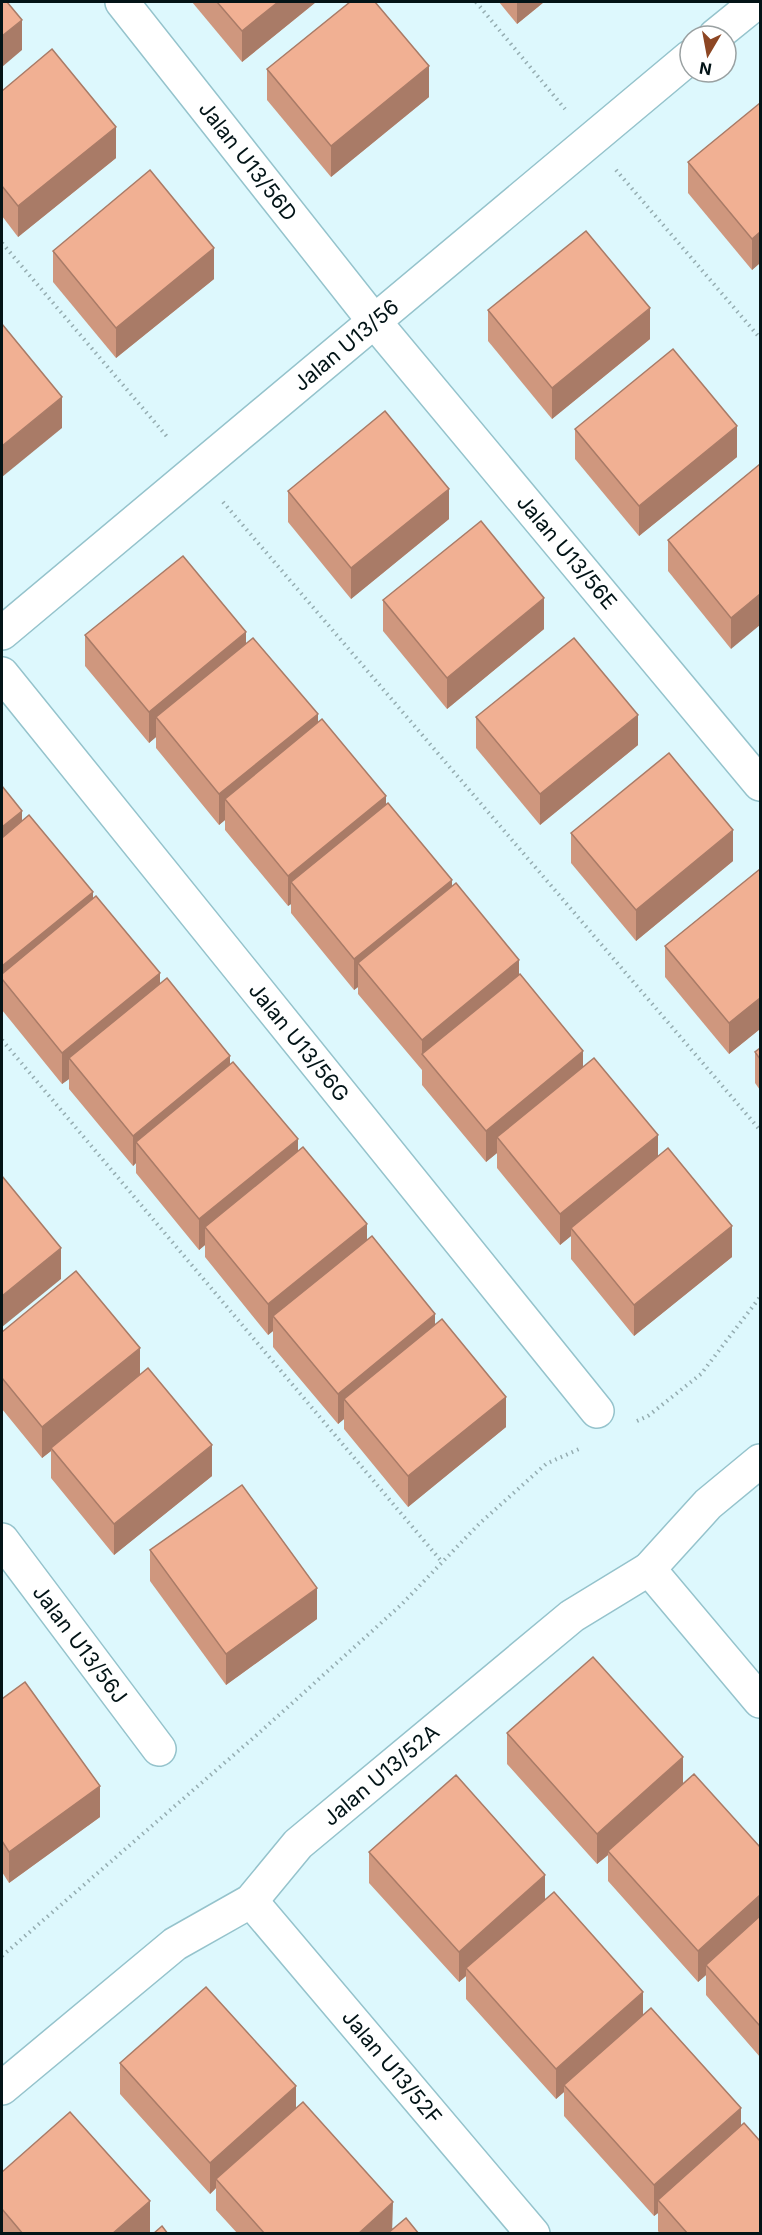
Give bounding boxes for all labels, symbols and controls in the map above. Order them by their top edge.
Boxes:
north arrow [678,24,738,84]
text: N [698,58,713,80]
street label: Jalan U13/56D [194,96,302,226]
street label: Jalan U13/56 [288,294,404,396]
street label: Jalan U13/56E [512,490,622,614]
street label: Jalan U13/56G [244,978,354,1106]
street label: Jalan U13/56J [27,1580,133,1708]
street label: Jalan U13/52A [318,1719,444,1831]
street label: Jalan U13/52F [337,2005,447,2129]

